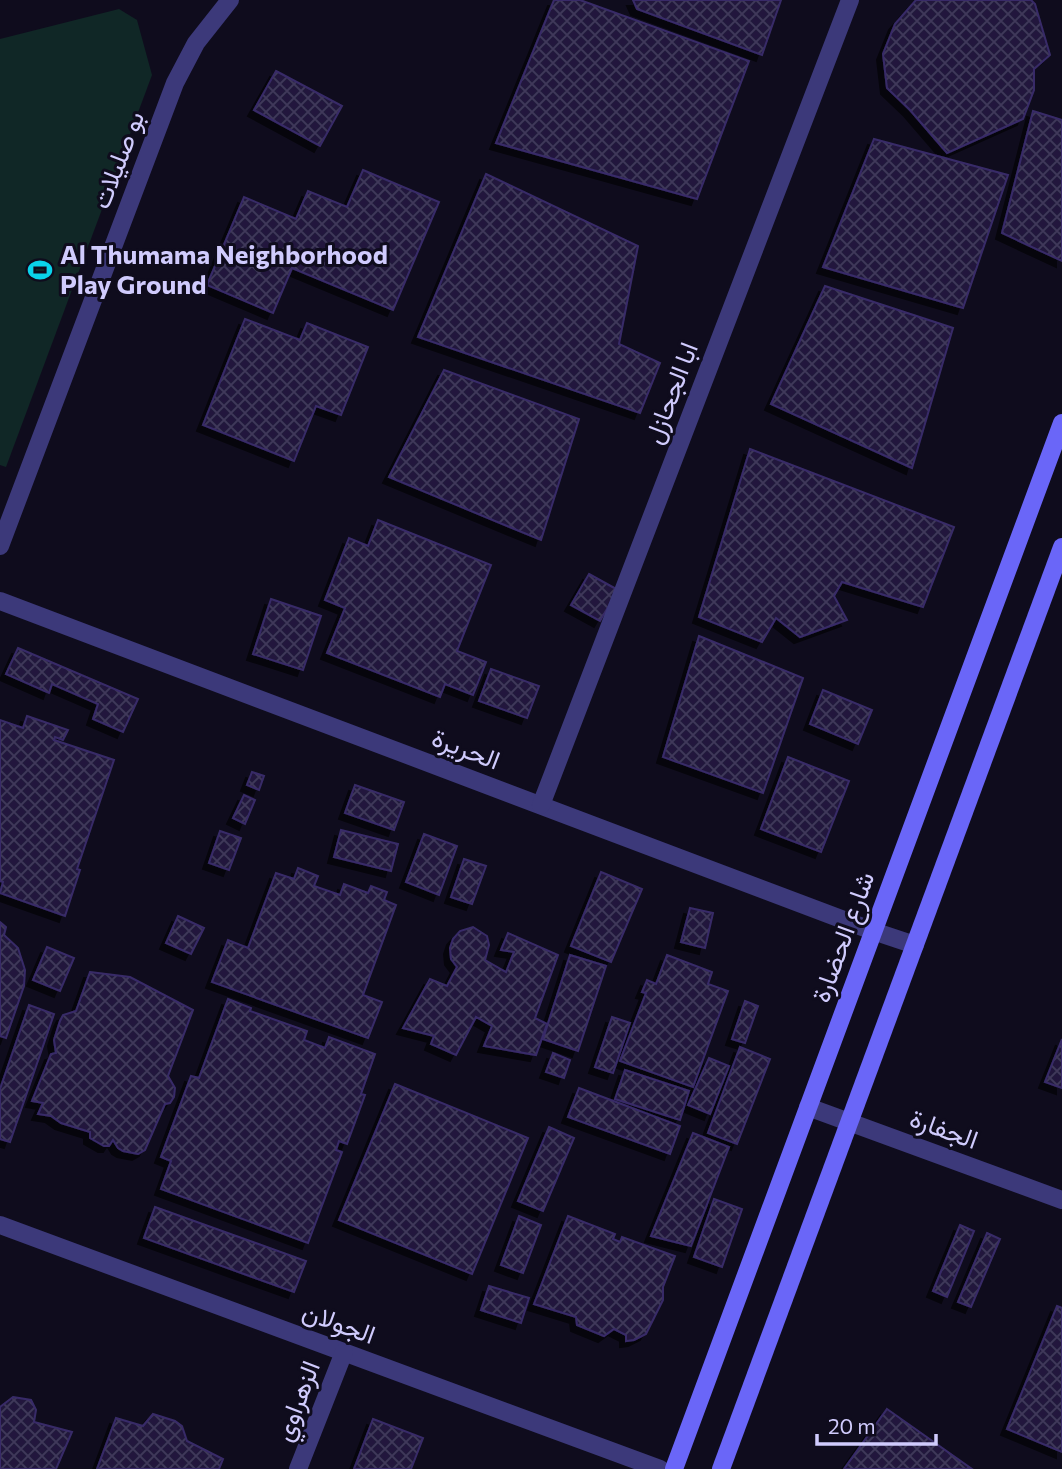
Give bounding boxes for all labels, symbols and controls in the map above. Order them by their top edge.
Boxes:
street label: بو صليلات [84,106,151,213]
place label: Al Thumama Neighborhood Play Ground [60,238,388,299]
sports icon: Al Thumama Neighborhood Play Ground [26,256,54,284]
street label: ابا الجحازل [636,337,705,448]
street label: الحريرة [427,721,505,777]
street label: شارع الحضارة [804,867,883,1007]
street label: الجفارة [906,1101,983,1156]
street label: الجولان [298,1294,380,1351]
street label: الزهراوي [266,1356,332,1448]
scale bar [817,1402,936,1446]
text: 20 m [828,1413,876,1438]

